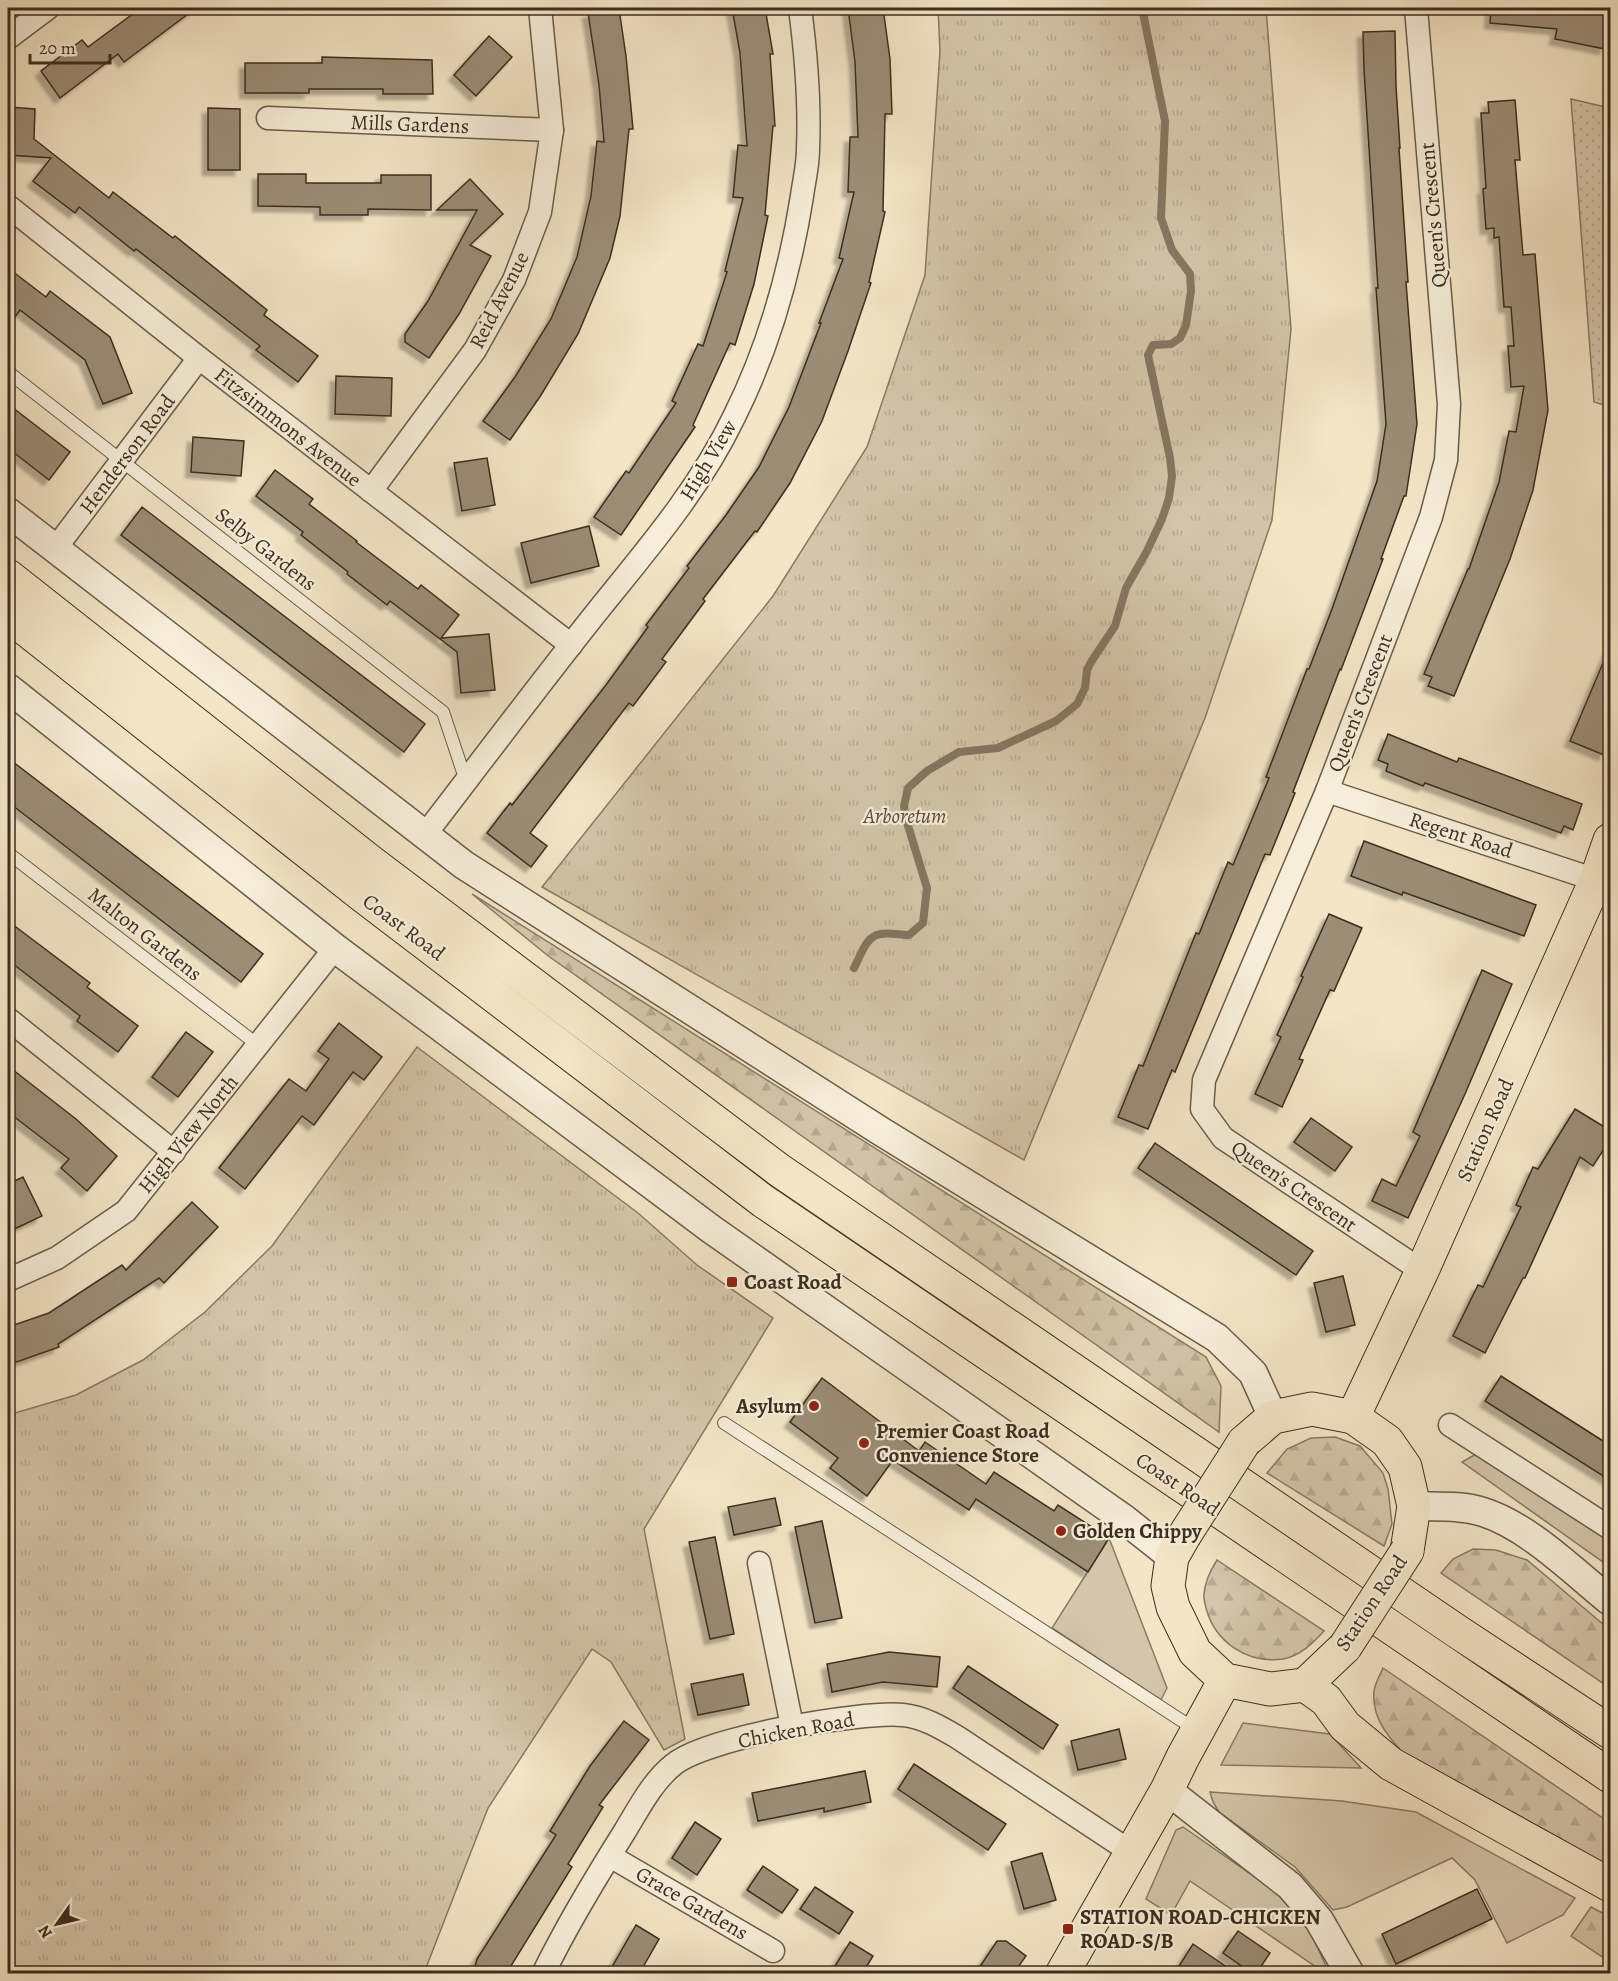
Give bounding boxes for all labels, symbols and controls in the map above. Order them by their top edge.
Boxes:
scale bar [30,27,110,65]
text: 20 m [39,36,76,60]
street label: Mills Gardens [350,108,470,140]
street label: Queen's Crescent [1413,141,1453,289]
street label: Reid Avenue [463,247,535,353]
street label: Fitzsimmons Avenue [209,361,367,493]
street label: Henderson Road [73,388,182,520]
street label: High View [673,414,743,506]
street label: Selby Gardens [210,501,322,597]
street label: Queen's Crescent [1321,630,1399,776]
park label: Arboretum [863,802,946,830]
street label: Regent Road [1405,805,1517,865]
street label: Malton Gardens [82,881,208,987]
street label: Coast Road [357,887,451,968]
street label: High View North [131,1069,245,1199]
street label: Station Road [1450,1073,1521,1186]
street label: Queen's Crescent [1226,1134,1362,1238]
place label: Coast Road [744,1268,843,1296]
marker: Coast Road [725,1275,739,1289]
place label: Asylum [735,1392,802,1420]
marker: Asylum [807,1399,821,1413]
place label: Premier Coast Road Convenience Store [876,1417,1051,1469]
marker: Premier Coast Road Convenience Store [857,1436,871,1450]
street label: Coast Road [1130,1445,1226,1523]
place label: Golden Chippy [1073,1517,1203,1545]
marker: Golden Chippy [1054,1524,1068,1538]
street label: Station Road [1328,1549,1414,1657]
street label: Chicken Road [735,1705,857,1755]
street label: Grace Gardens [631,1860,753,1946]
north arrow [27,1894,87,1954]
place label: STATION ROAD-CHICKEN ROAD-S/B [1080,1903,1321,1955]
text: N [33,1921,58,1943]
marker: STATION ROAD-CHICKEN ROAD-S/B [1061,1922,1075,1936]

